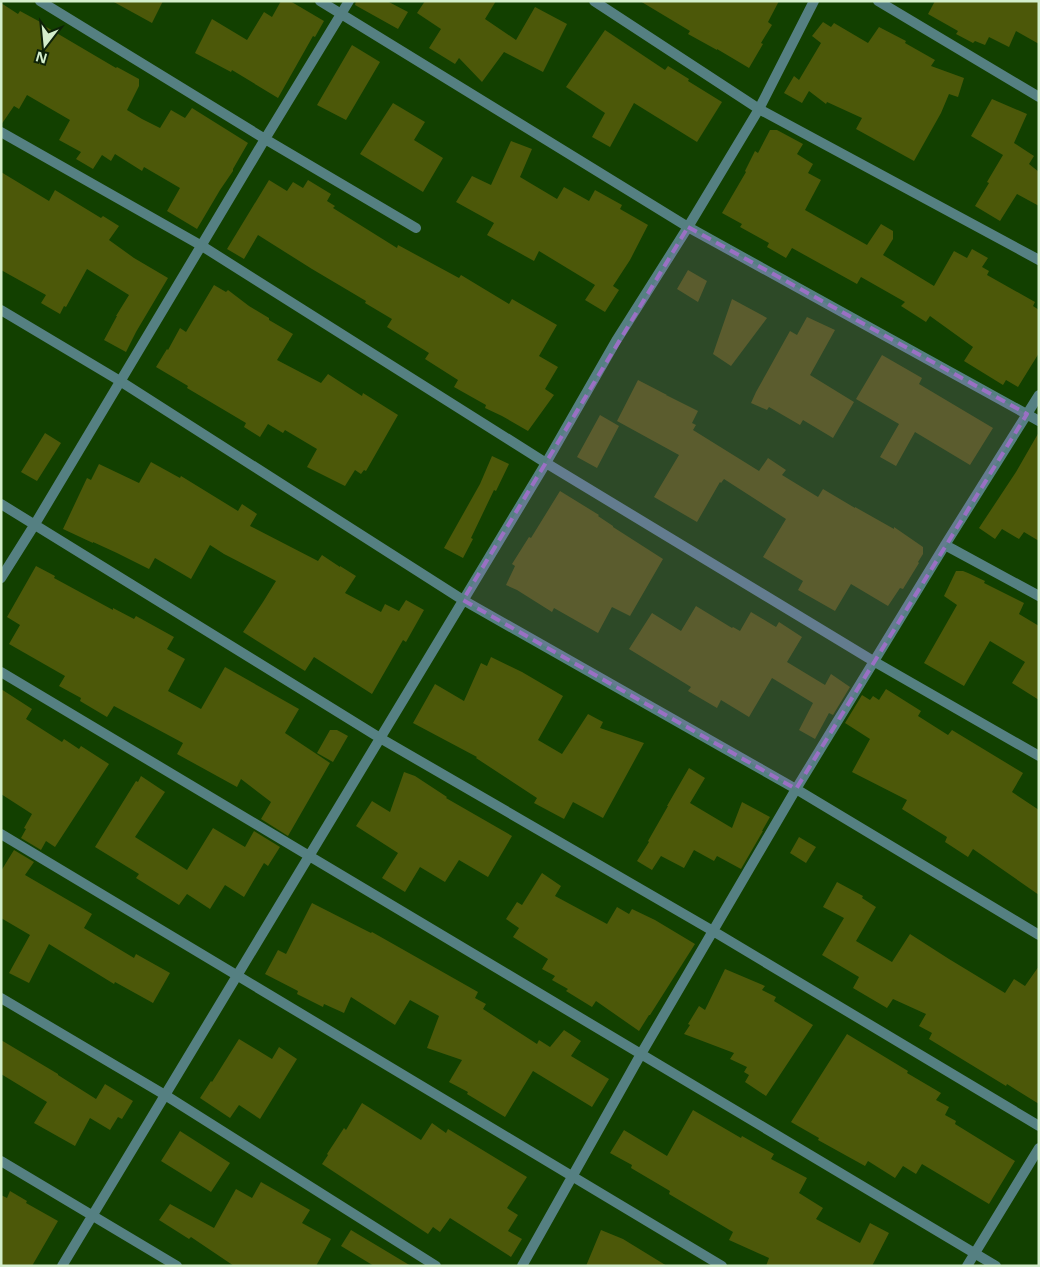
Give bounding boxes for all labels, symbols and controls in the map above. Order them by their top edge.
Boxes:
north arrow [20,20,70,70]
text: N [33,47,49,69]

